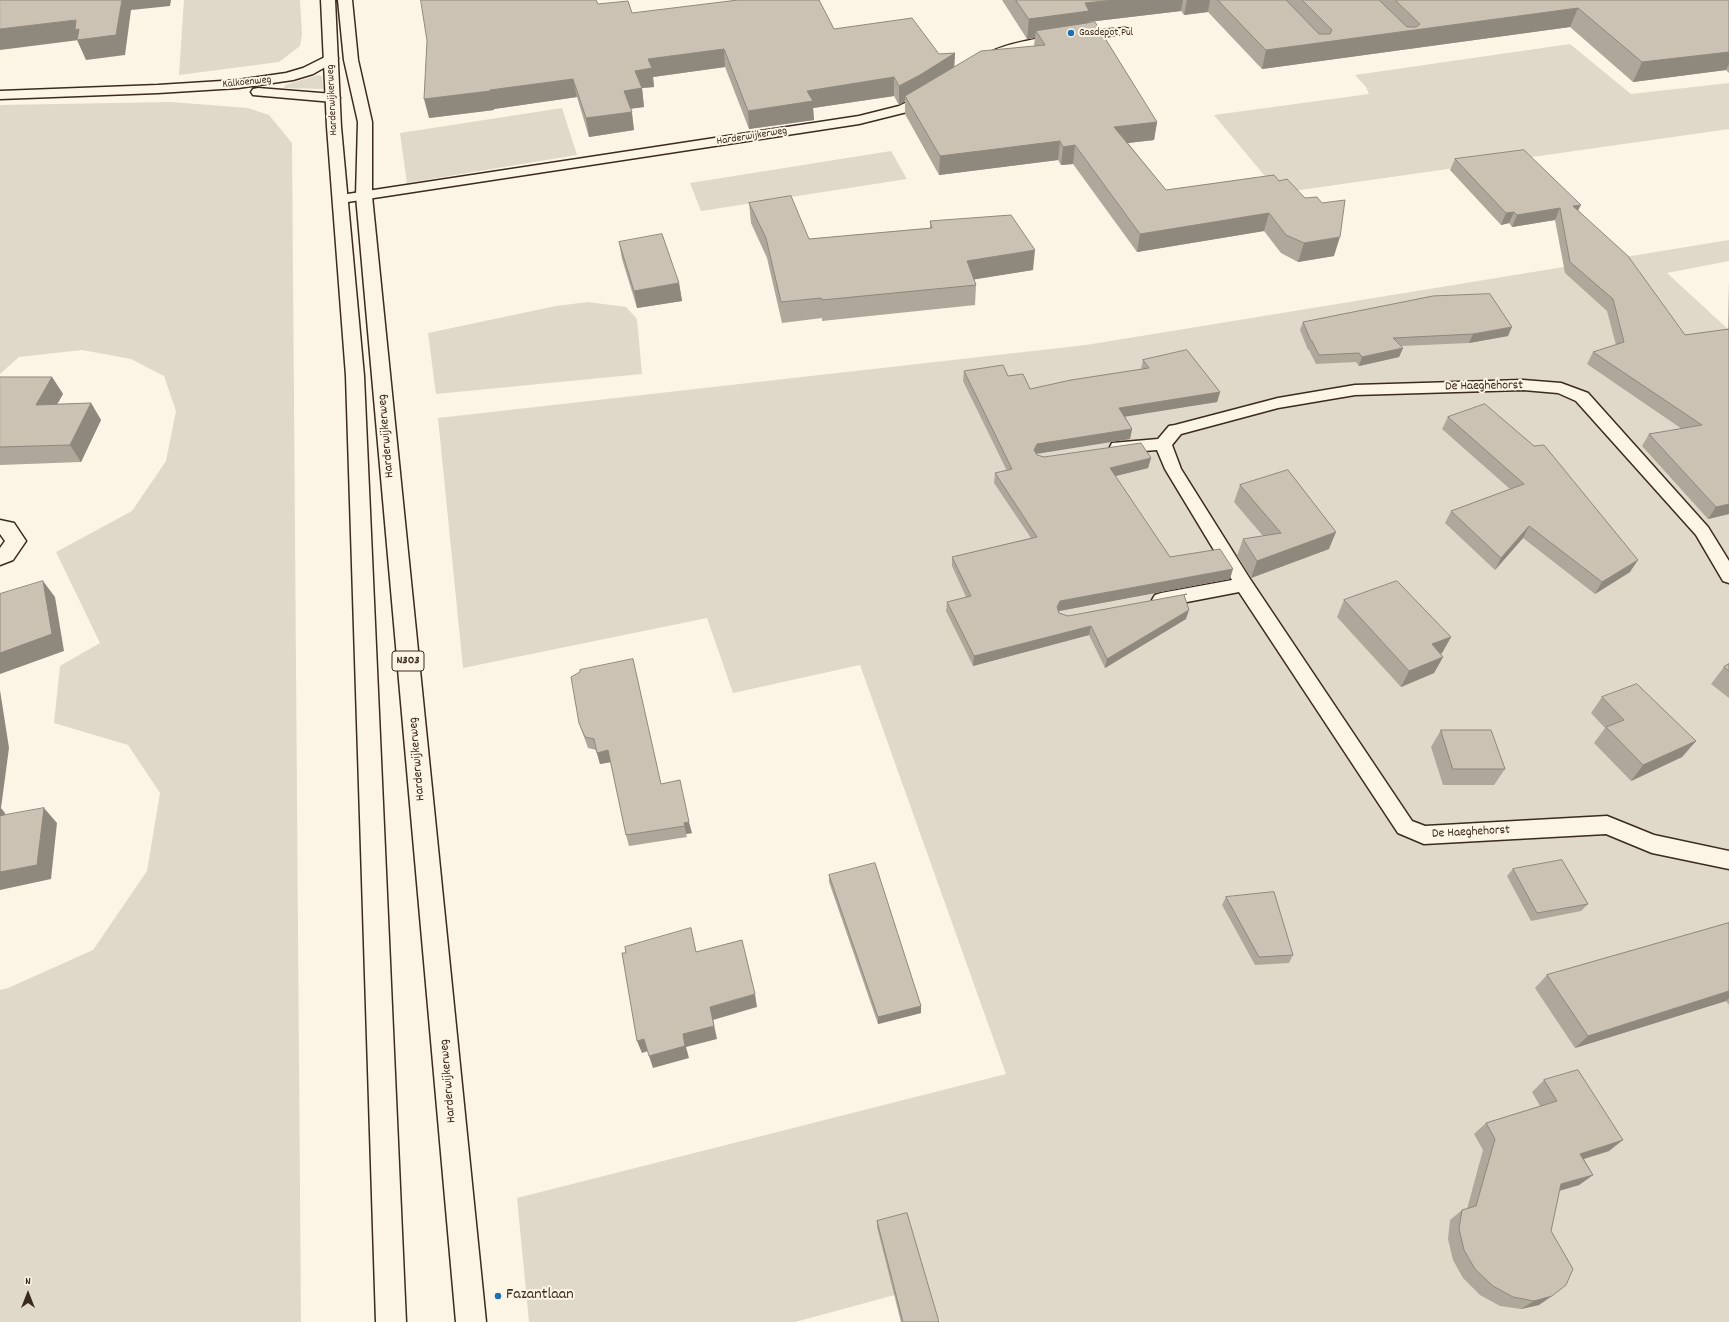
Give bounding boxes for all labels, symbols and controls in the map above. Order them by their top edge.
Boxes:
place label: Gasdepot Pul [1079,26,1133,40]
marker: Gasdepot Pul [1066,28,1076,38]
street label: Harderwijkerweg [325,64,341,136]
street label: Kalkoenweg [222,74,272,92]
street label: Harderwijkerweg [716,125,788,149]
street label: De Haeghehorst [1445,379,1523,395]
street label: Harderwijkerweg [376,393,398,479]
road number: N303 [392,651,424,671]
street label: Harderwijkerweg [407,716,429,802]
street label: De Haeghehorst [1432,823,1510,843]
street label: Harderwijkerweg [438,1038,460,1124]
north arrow [8,1274,48,1314]
text: N [25,1274,31,1290]
place label: Fazantlaan [506,1286,574,1306]
marker: Fazantlaan [493,1291,503,1301]

